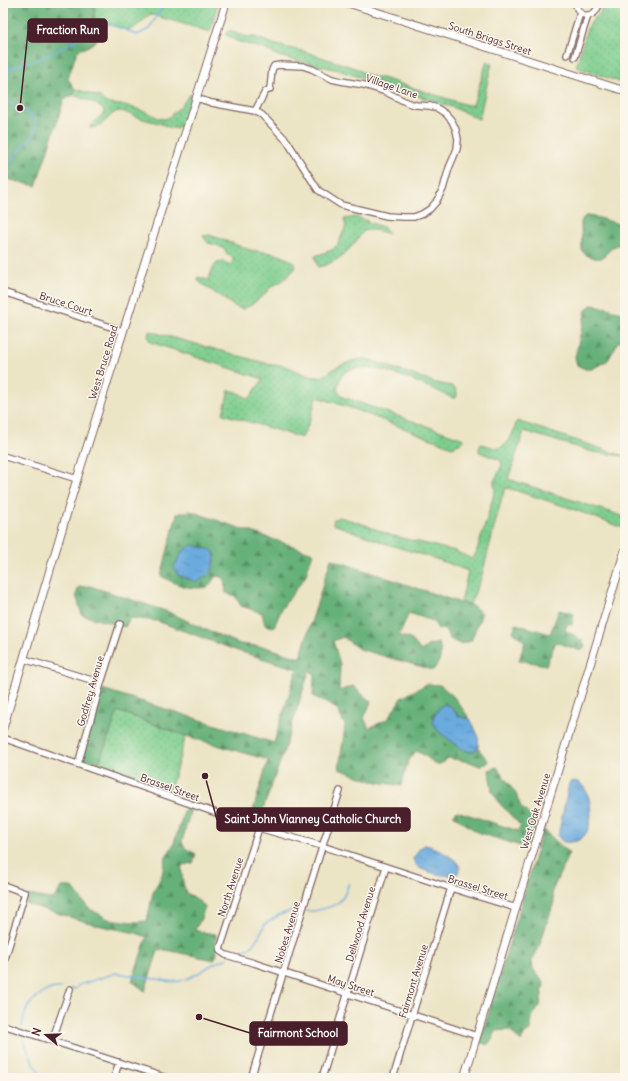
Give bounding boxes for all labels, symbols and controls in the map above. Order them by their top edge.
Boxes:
callout: Fraction Run [28,19,107,42]
street label: South Briggs Street [447,19,533,58]
text: Fraction Run [36,23,100,37]
street label: Village Lane [364,71,420,101]
street label: Bruce Court [38,289,94,318]
street label: West Bruce Road [86,323,121,401]
street label: Godfrey Avenue [74,654,107,728]
street label: Brassel Street [138,771,202,804]
street label: West Oak Avenue [518,772,553,851]
callout: Saint John Vianney Catholic Church [217,808,410,831]
text: Saint John Vianney Catholic Church [225,812,402,827]
street label: North Avenue [215,856,246,918]
street label: Brassel Street [446,872,510,903]
street label: Dellwood Avenue [343,885,378,963]
street label: Nobes Avenue [272,900,303,965]
street label: Fairmont Avenue [396,943,431,1020]
street label: May Street [326,972,376,999]
north arrow [26,1015,66,1055]
callout: Fairmont School [250,1022,347,1045]
text: N [29,1026,44,1038]
text: Fairmont School [258,1026,338,1040]

